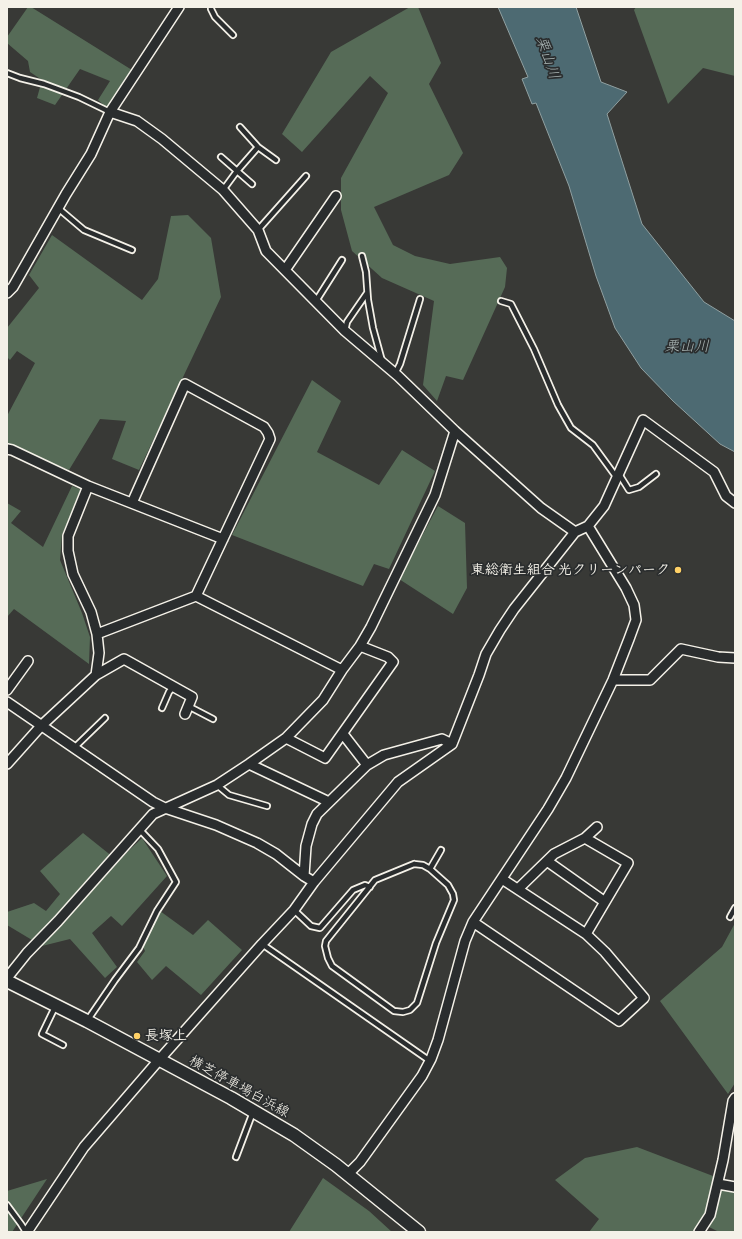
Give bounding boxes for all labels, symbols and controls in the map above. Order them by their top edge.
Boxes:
water label: 栗山川 [531,34,563,82]
water label: 栗山川 [665,338,709,356]
place label: 東総衛生組合 光クリーンパーク [471,562,670,578]
marker: 東総衛生組合 光クリーンパーク [673,565,683,575]
place label: 長塚上 [145,1028,187,1044]
marker: 長塚上 [132,1031,142,1041]
street label: 横芝停車場白浜線 [186,1053,292,1121]

